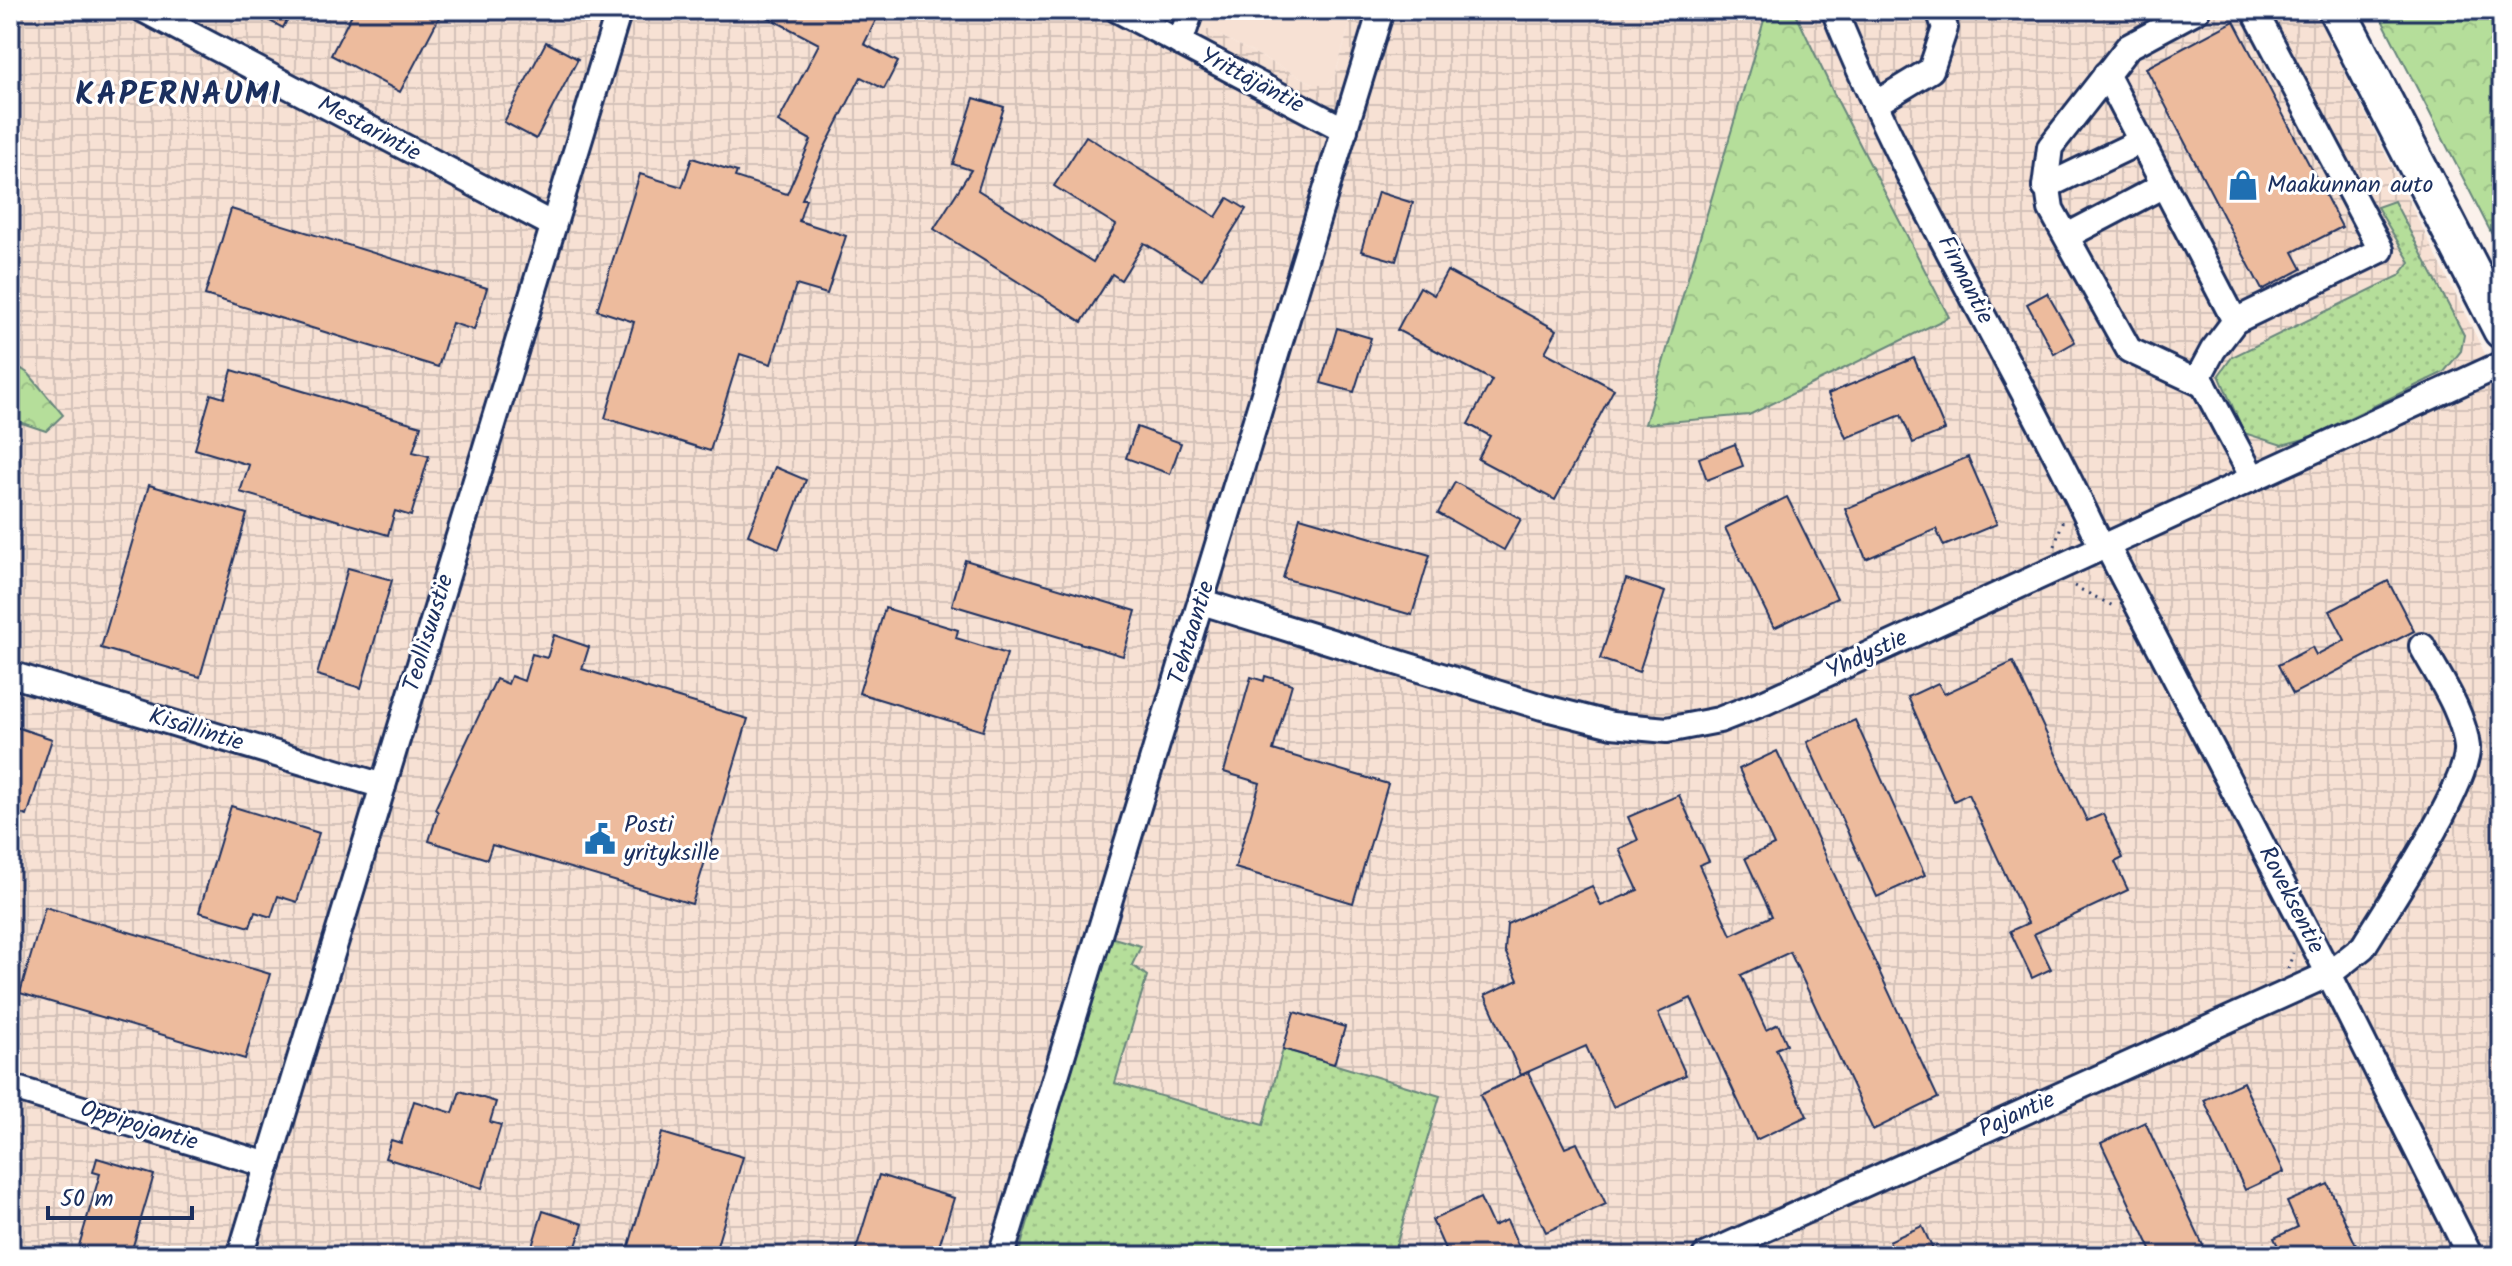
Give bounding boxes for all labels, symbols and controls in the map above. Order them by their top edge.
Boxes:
street label: Yrittäjäntie [1193,37,1311,125]
district label: KAPERNAUMI [75,70,283,121]
street label: Mestarintie [310,85,428,173]
place label: Maakunnan auto [2267,166,2434,205]
shop icon: Maakunnan auto [2226,168,2260,202]
street label: Firmantie [1926,229,2004,331]
street label: Teollisuustie [393,569,465,697]
street label: Tehtaantie [1158,576,1226,690]
street label: Yhdystie [1820,619,1914,691]
street label: Kisällintie [144,697,249,763]
place label: Posti yrityksille [623,806,719,873]
public building icon: Posti yrityksille [583,822,617,856]
street label: Roveksentie [2247,839,2335,961]
street label: Pajantie [1972,1081,2062,1149]
street label: Oppipojantie [75,1090,203,1162]
scale bar [48,1170,192,1220]
text: 50 m [60,1180,114,1219]

